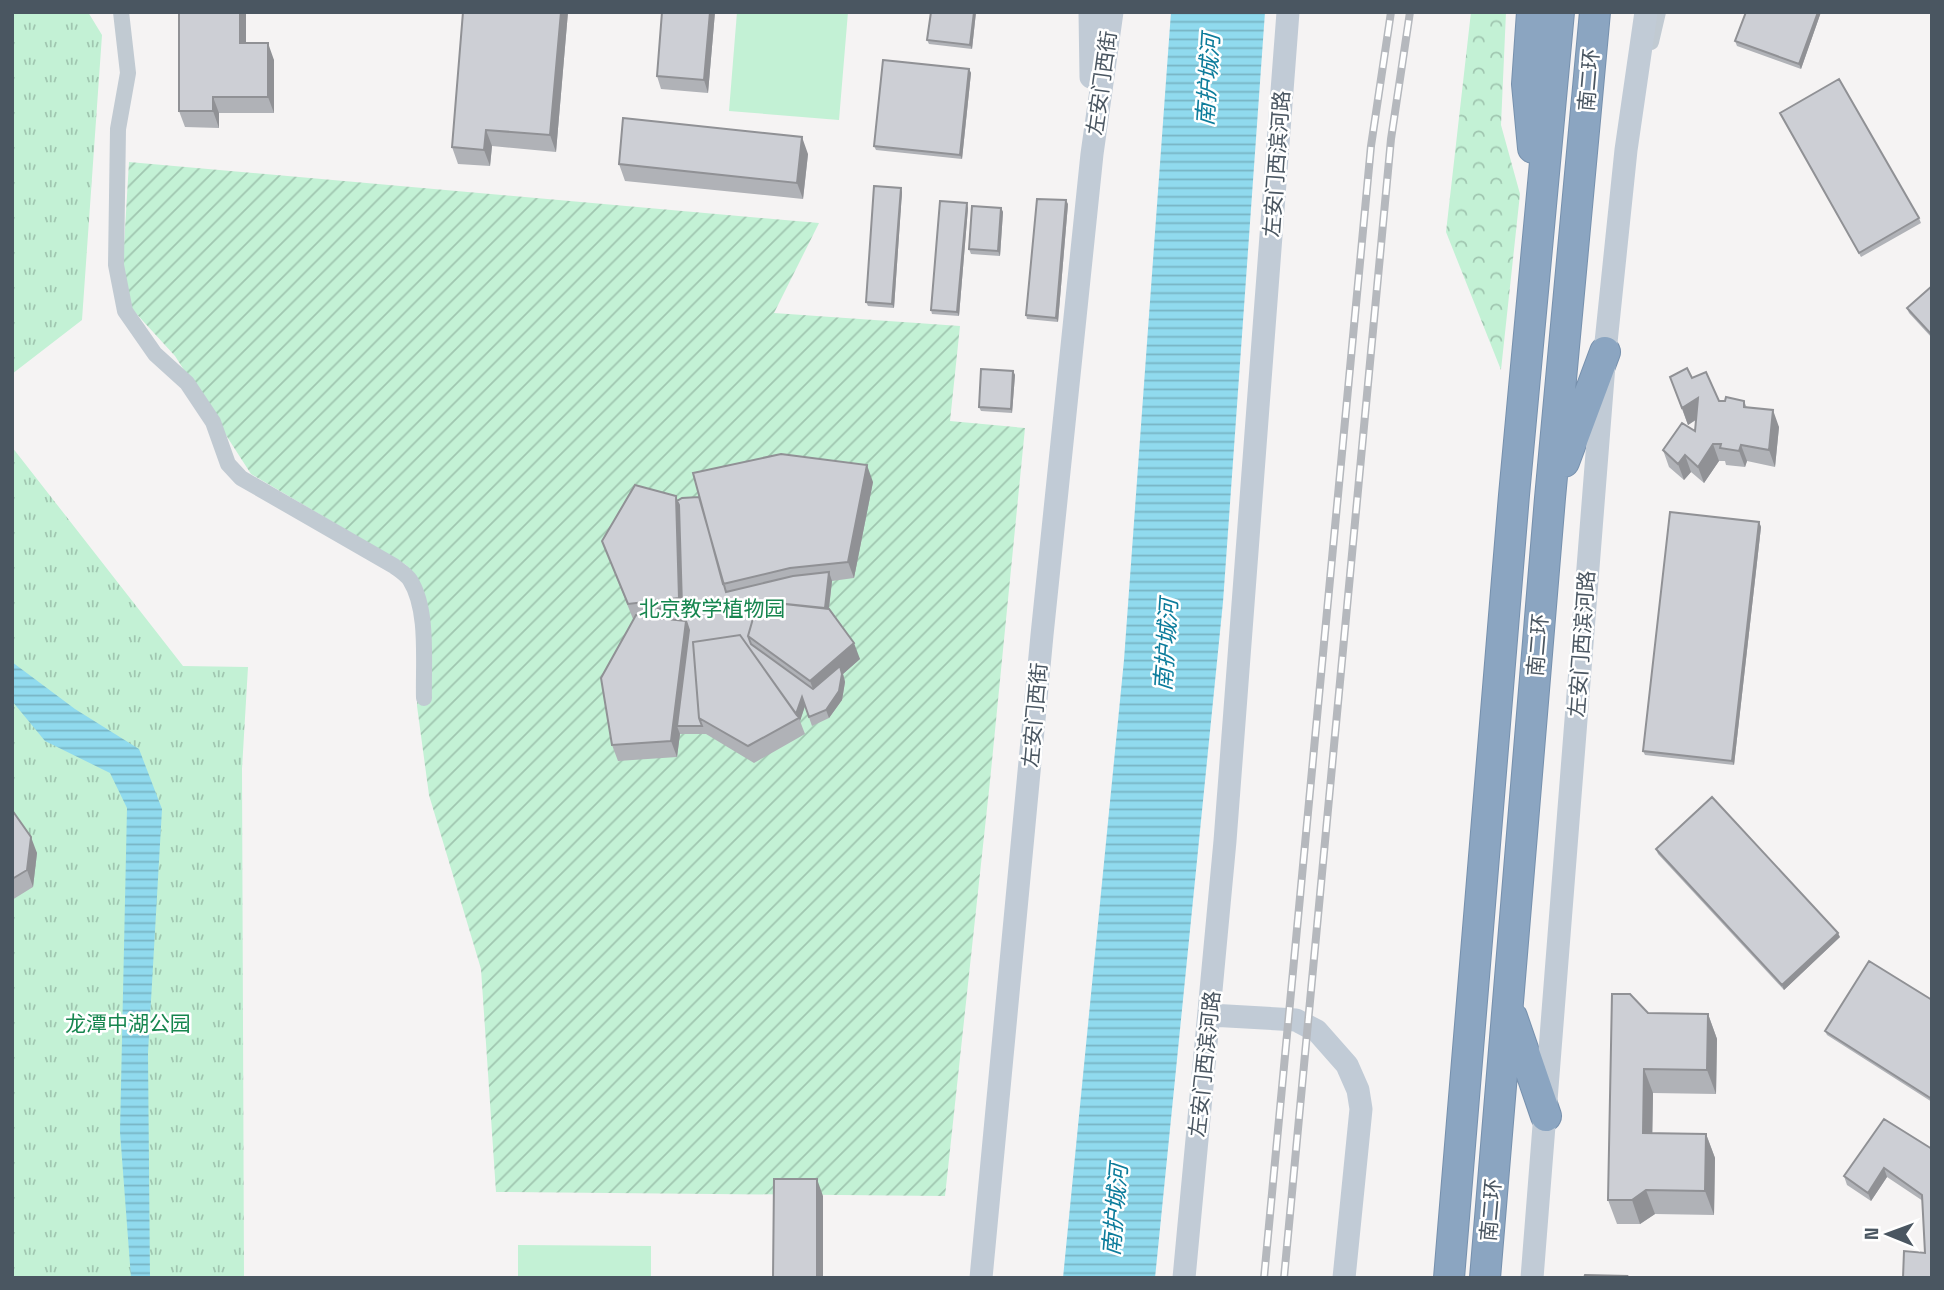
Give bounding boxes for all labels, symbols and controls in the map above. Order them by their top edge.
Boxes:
street label: 左安门西街 [1081,29,1122,137]
water label: 南护城河 [1190,29,1226,127]
street label: 南二环 [1572,47,1605,113]
street label: 左安门西滨河路 [1258,90,1295,238]
street label: 左安门西滨河路 [1563,570,1600,718]
water label: 南护城河 [1148,594,1184,692]
park label: 北京教学植物园 [639,595,786,622]
street label: 南二环 [1521,612,1554,678]
street label: 左安门西街 [1016,661,1053,768]
street label: 左安门西滨河路 [1183,989,1226,1138]
park label: 龙潭中湖公园 [65,1010,191,1037]
water label: 南护城河 [1096,1159,1134,1257]
street label: 南二环 [1474,1177,1507,1243]
north arrow [1853,1199,1923,1269]
text: N [1859,1227,1884,1240]

